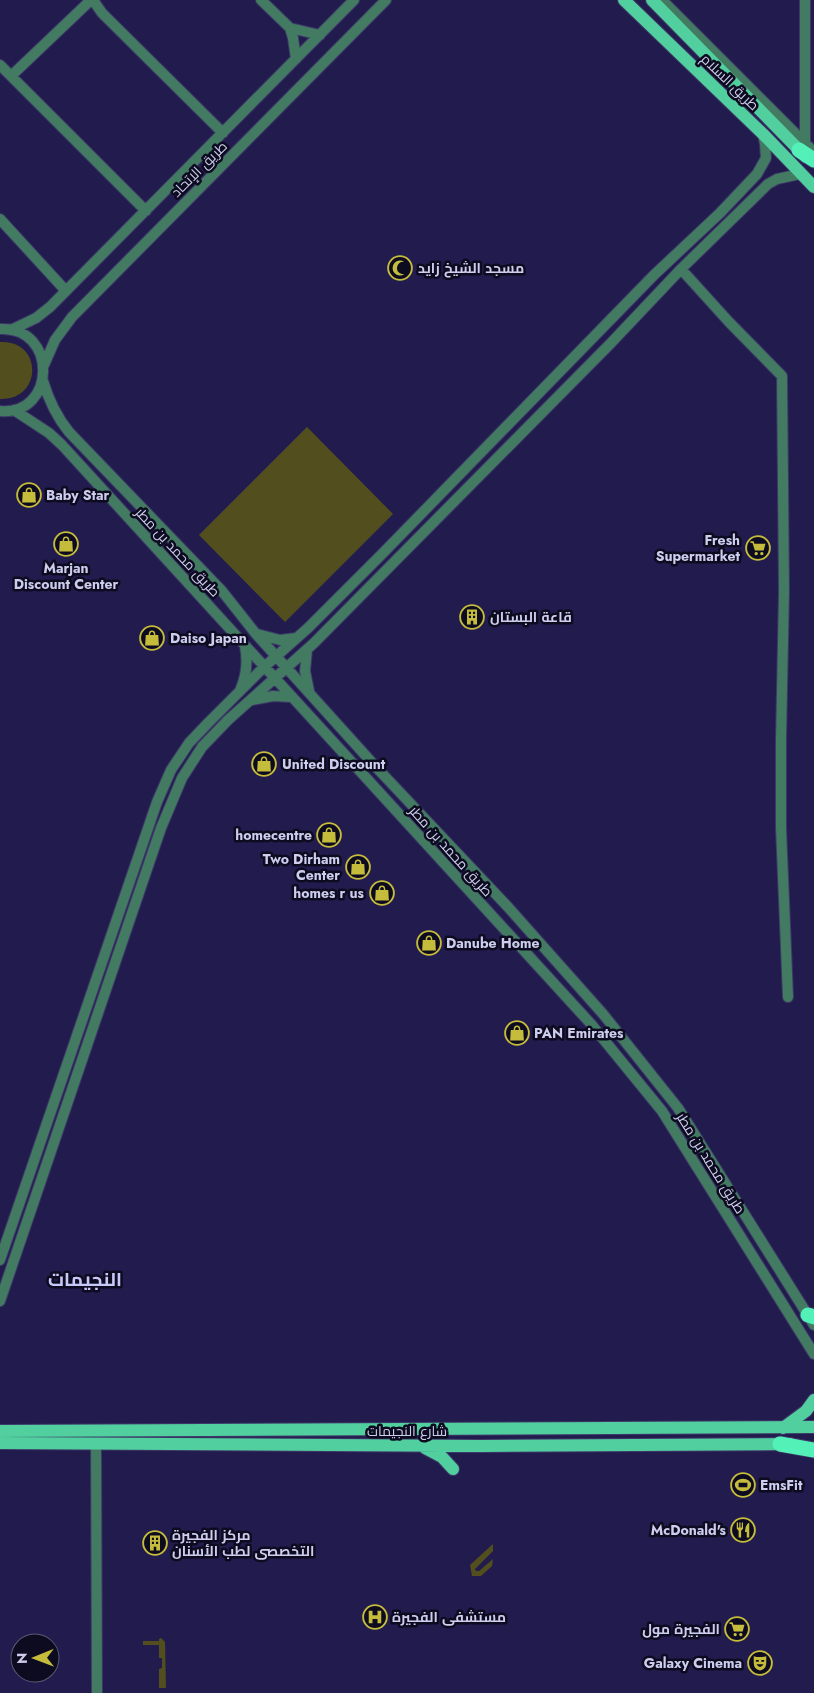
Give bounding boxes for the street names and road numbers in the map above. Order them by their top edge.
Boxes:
street label: طريق السلام [696,49,764,115]
street label: طريق اﻹتحاد [166,136,232,202]
street label: طريق محمد بن مطر [130,502,225,601]
street label: طريق محمد بن مطر [404,800,497,901]
street label: طريق محمد بن مطر [671,1108,750,1218]
street label: شارع النجيمات [367,1421,447,1441]

